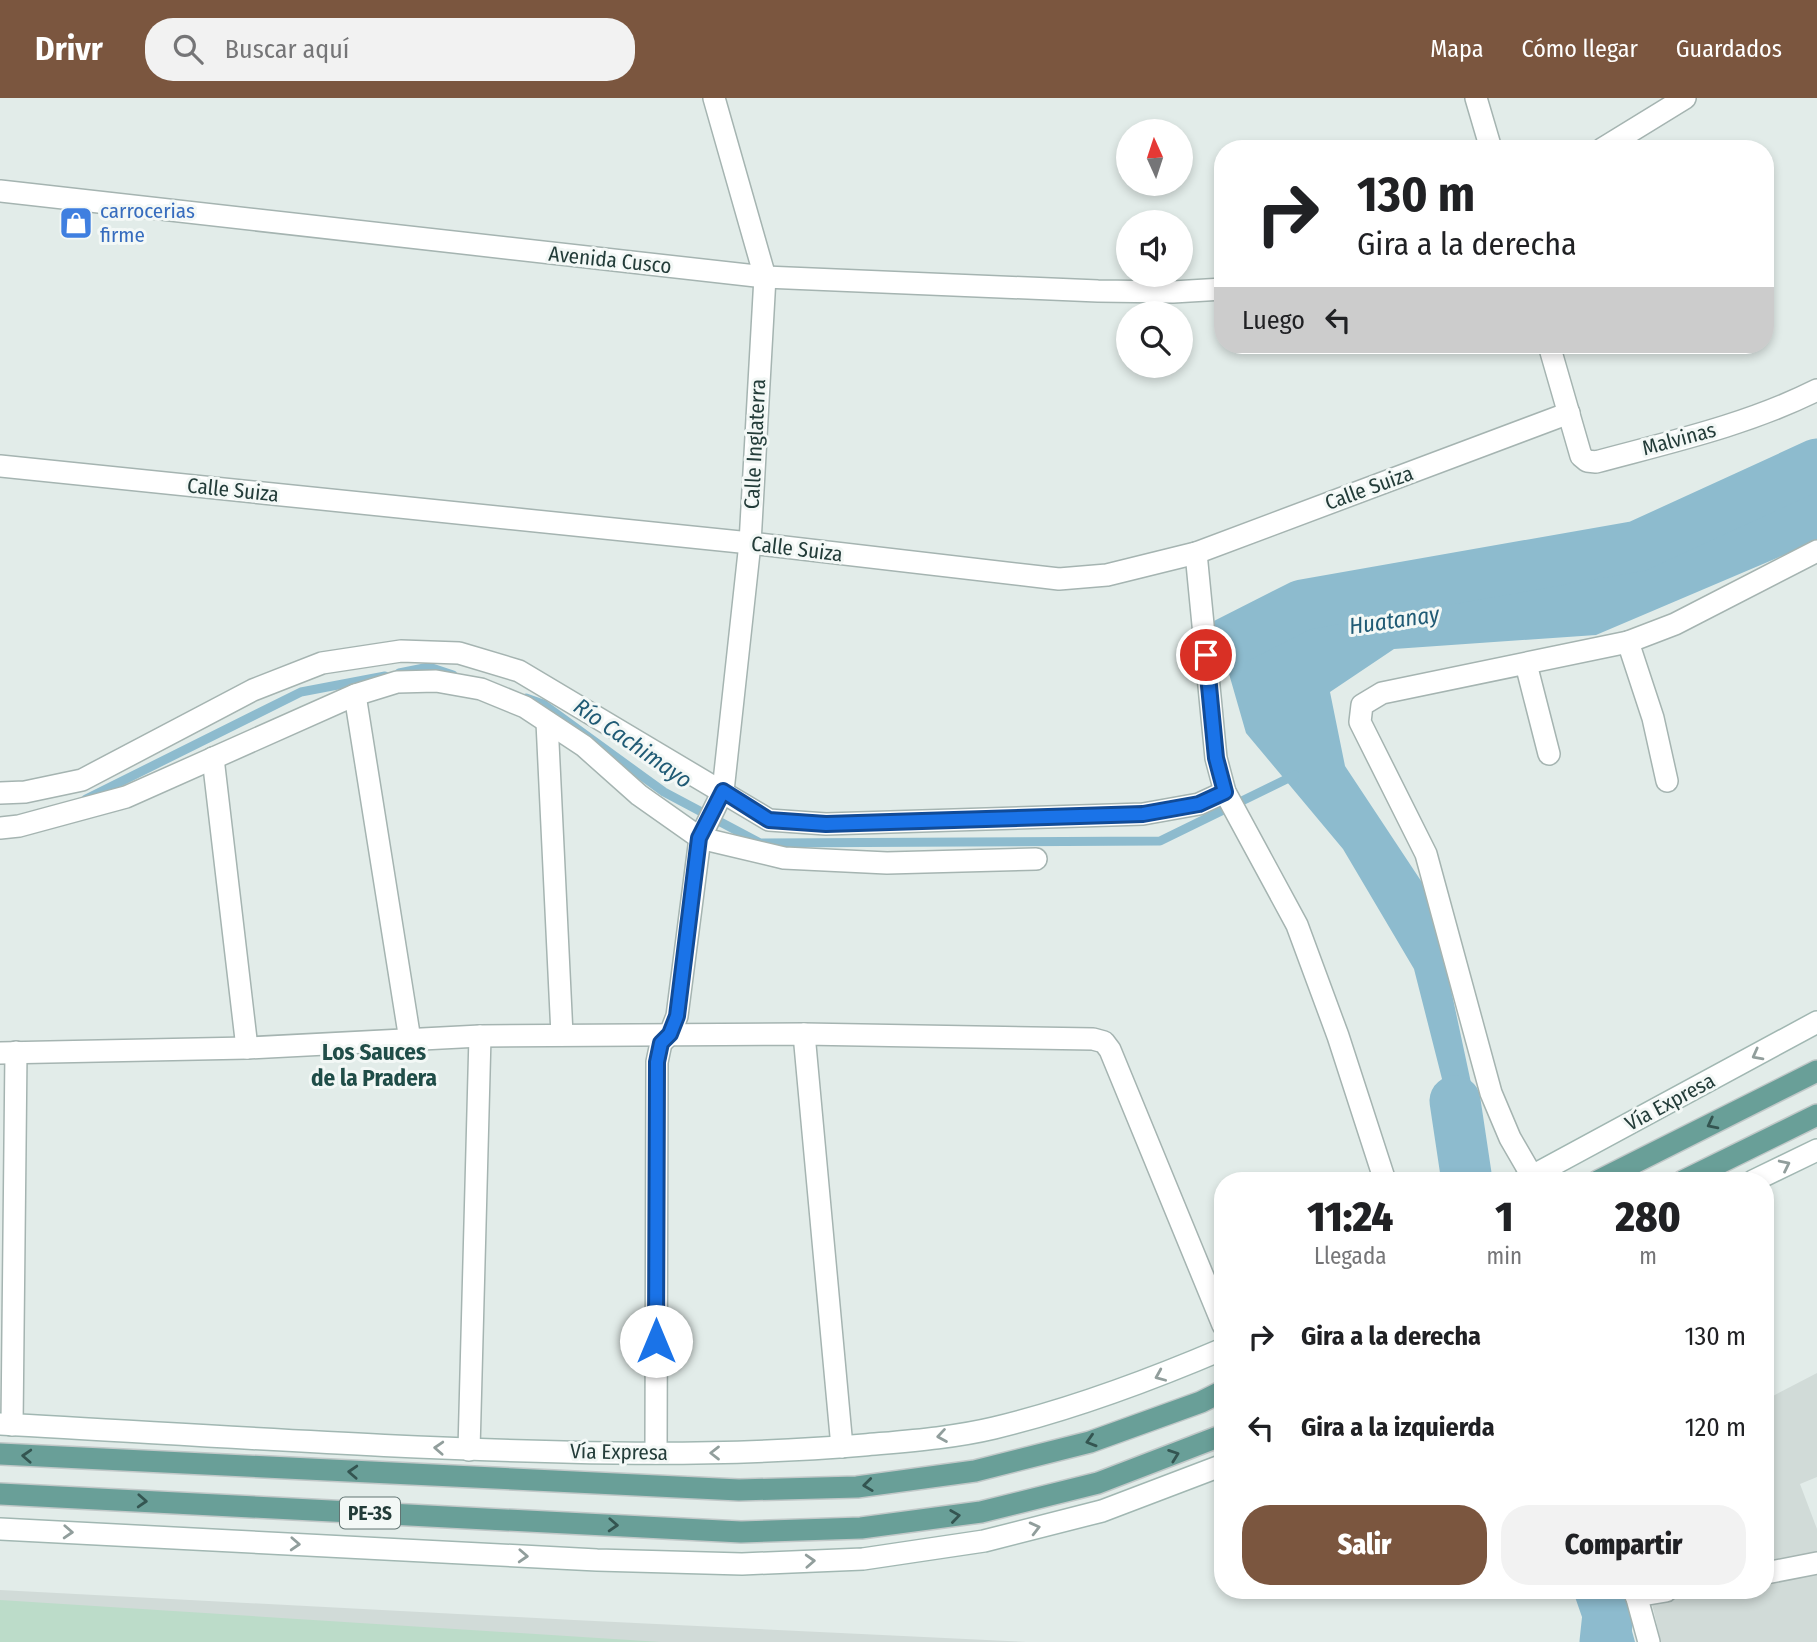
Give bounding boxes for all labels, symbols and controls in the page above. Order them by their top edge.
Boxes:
search box [145,18,635,81]
text: Drivr [35,29,103,69]
icon: search [169,30,207,68]
text: Buscar aquí [225,34,349,65]
text: Mapa [1430,35,1483,63]
text: Cómo llegar [1521,35,1638,63]
text: Guardados [1676,35,1782,63]
north arrow [1116,119,1194,196]
map controls [1116,119,1193,378]
text: 130 m [1357,165,1475,224]
icon: right [1242,168,1333,259]
place label: carrocerias firme [100,198,195,248]
shop icon: carrocerias firme [57,204,95,242]
button: sound [1116,210,1193,287]
text: Gira a la derecha [1357,225,1577,263]
street label: Avenida Cusco [547,241,673,279]
button: search [1116,301,1193,378]
icon: left [1319,301,1357,339]
text: Luego [1242,305,1305,336]
street label: Calle Inglaterra [739,378,771,510]
street label: Malvinas [1639,417,1719,461]
street label: Calle Suiza [1321,460,1417,516]
street label: Calle Suiza [186,472,280,508]
street label: Calle Suiza [750,530,844,568]
water label: Huatanay [1347,600,1442,640]
pin [1176,625,1236,685]
icon: arrive [1187,636,1225,674]
water label: Río Cachimayo [568,692,698,794]
district label: Los Sauces de la Pradera [311,1038,437,1092]
one-way arrow [1752,1046,1764,1060]
street label: Vía Expresa [1621,1068,1719,1136]
one-way arrow [1707,1115,1719,1129]
one-way arrow [1778,1160,1790,1174]
text: 11:24 [1307,1192,1393,1242]
text: 1 [1495,1192,1513,1242]
text: 280 [1615,1192,1681,1242]
text: Llegada [1314,1242,1387,1270]
text: min [1487,1242,1522,1270]
text: m [1639,1242,1657,1270]
position arrow [619,1304,693,1378]
icon: right [1242,1318,1280,1356]
text: Gira a la derecha [1301,1321,1481,1352]
text: 130 m [1684,1321,1746,1352]
one-way arrow [1155,1368,1168,1382]
icon: left [1242,1409,1280,1447]
text: Gira a la izquierda [1301,1412,1495,1443]
text: 120 m [1685,1412,1746,1443]
one-way arrow [936,1429,948,1444]
one-way arrow [1085,1433,1097,1448]
street label: Vía Expresa [570,1438,668,1466]
one-way arrow [433,1441,444,1456]
one-way arrow [709,1445,720,1461]
one-way arrow [22,1448,33,1463]
one-way arrow [1167,1449,1179,1463]
one-way arrow [347,1464,358,1479]
one-way arrow [862,1477,874,1492]
one-way arrow [136,1493,147,1508]
road number: PE-3S [340,1498,400,1528]
button: Salir [1242,1505,1487,1585]
button: Compartir [1501,1505,1746,1585]
one-way arrow [949,1508,961,1523]
one-way arrow [608,1518,619,1533]
one-way arrow [1029,1522,1041,1536]
one-way arrow [63,1525,74,1540]
one-way arrow [290,1536,301,1551]
one-way arrow [517,1548,528,1563]
one-way arrow [805,1554,816,1569]

